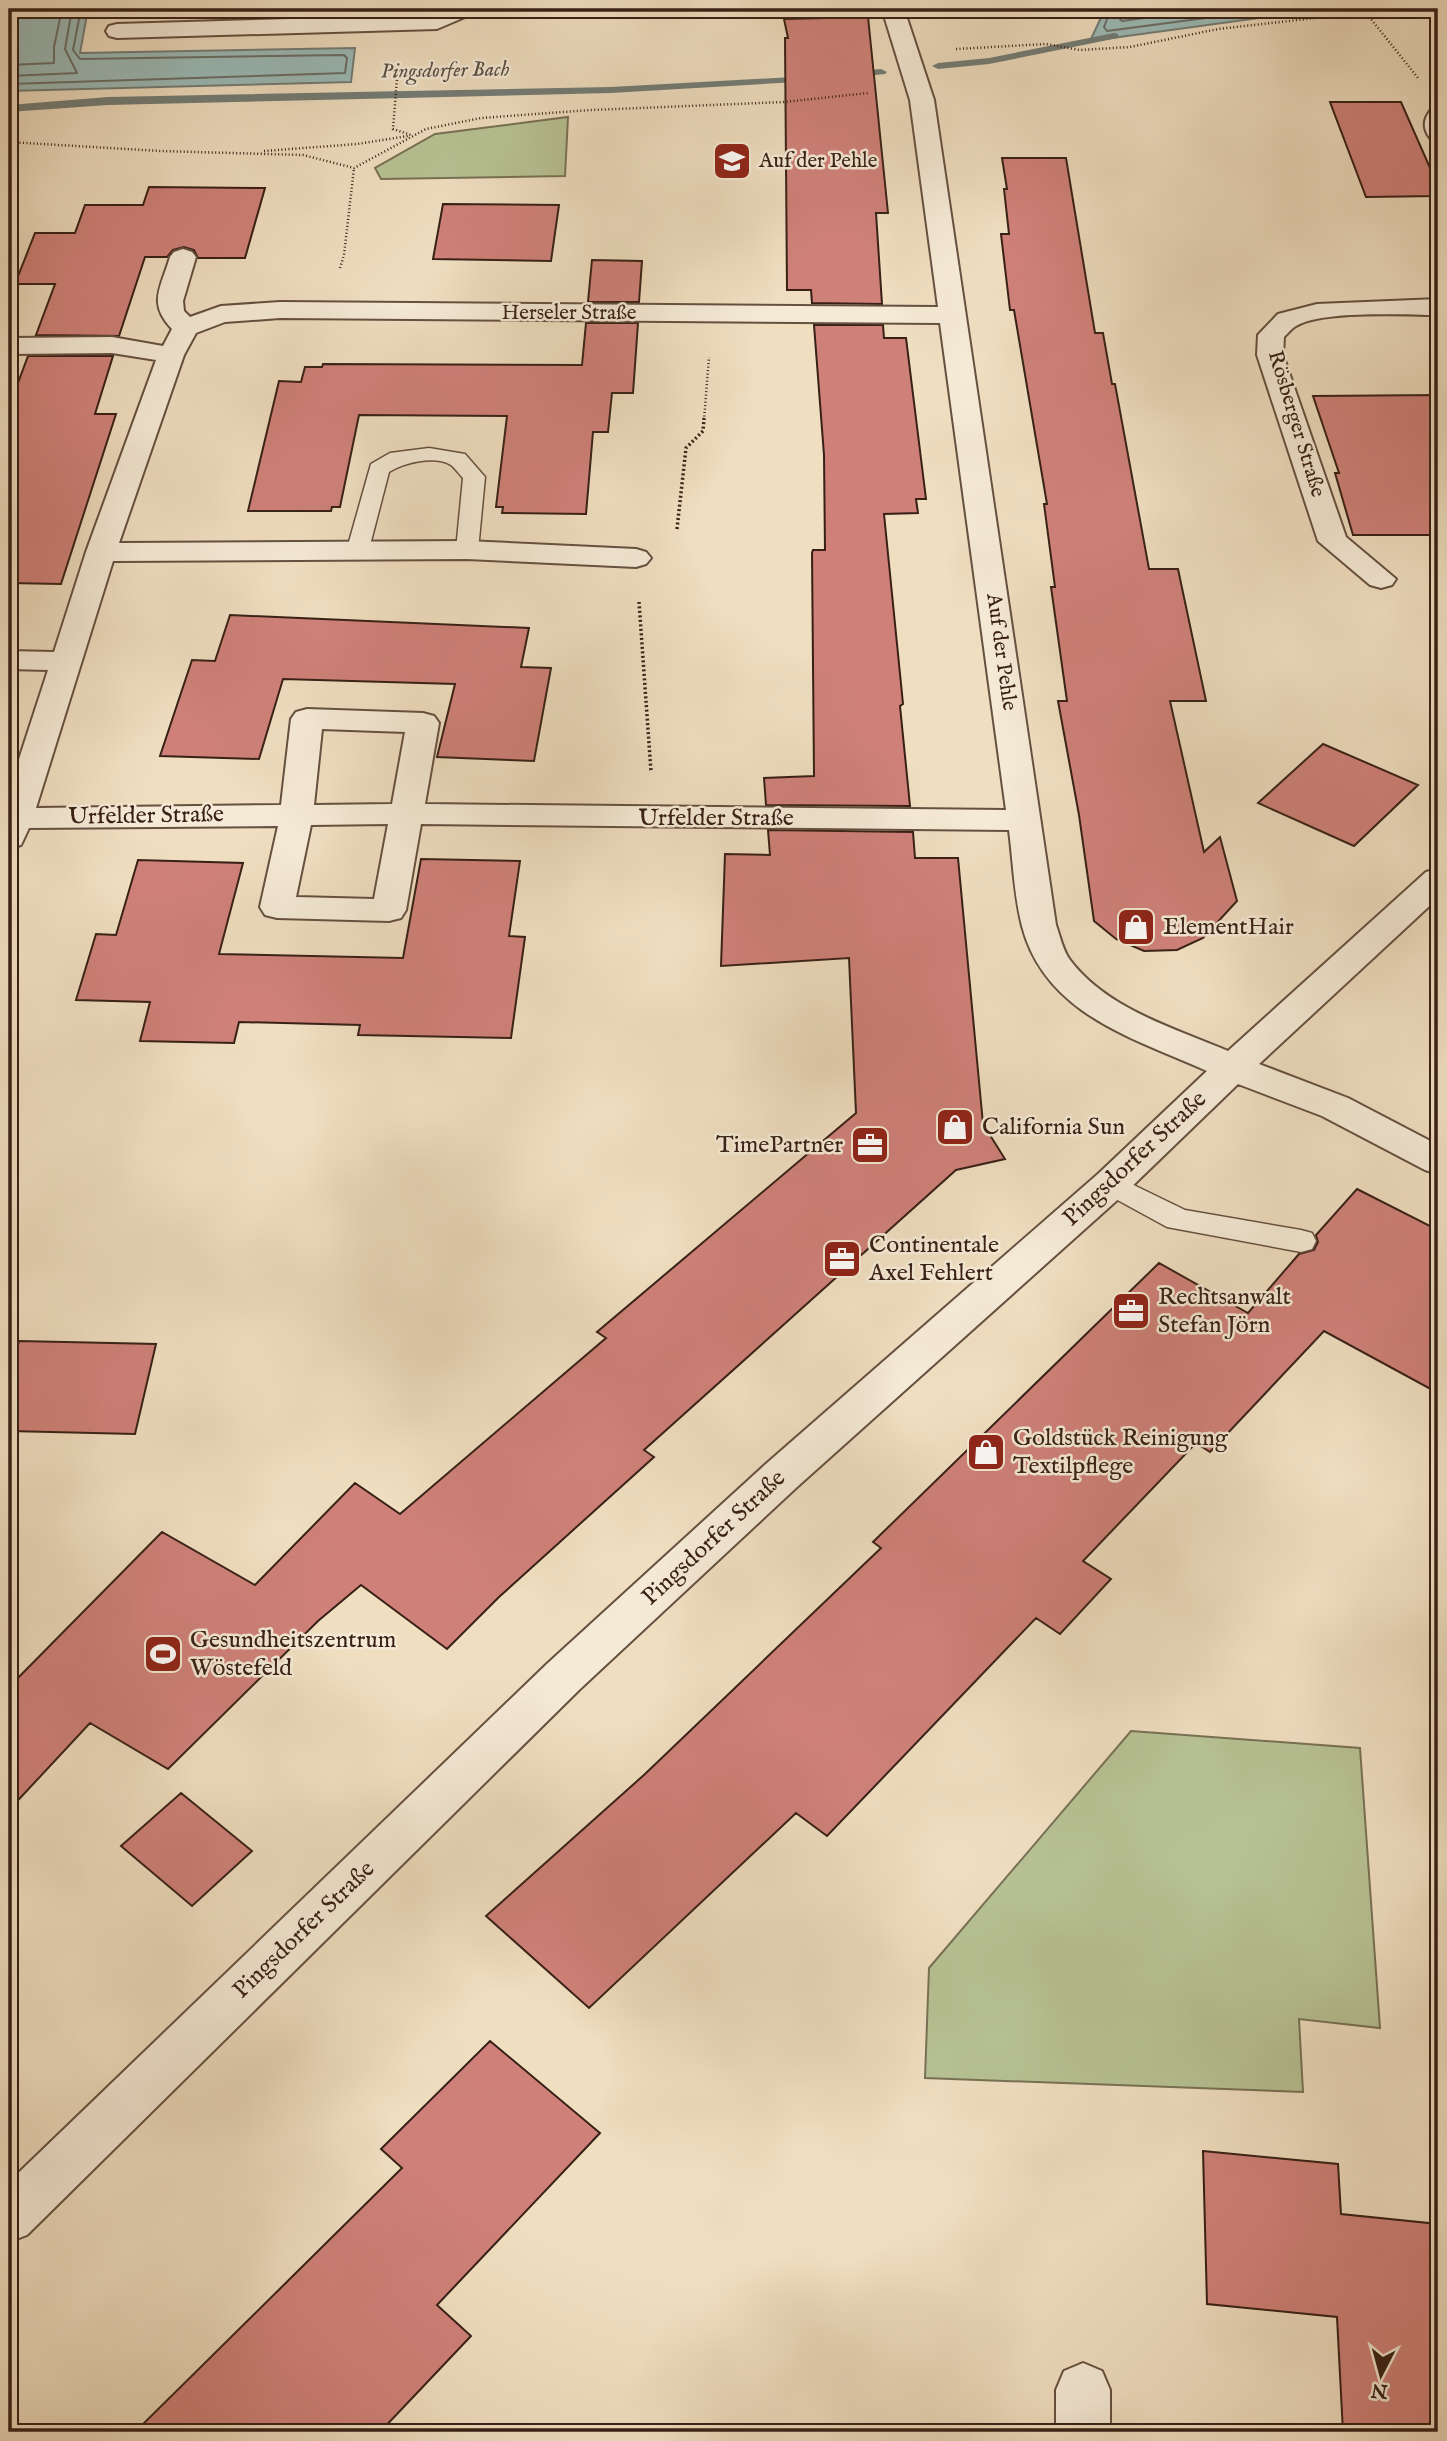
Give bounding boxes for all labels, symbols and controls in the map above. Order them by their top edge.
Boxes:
water label: Pingsdorfer Bach [380,56,510,86]
school or university icon: Auf der Pehle [711,140,753,182]
place label: Auf der Pehle [758,148,878,175]
street label: Herseler Straße [502,300,637,327]
street label: Rösberger Straße [1261,348,1331,501]
street label: Auf der Pehle [979,591,1023,713]
street label: Urfelder Straße [68,799,224,833]
street label: Urfelder Straße [638,803,794,834]
shop icon: ElementHair [1115,906,1157,948]
place label: ElementHair [1163,912,1294,943]
street label: Pingsdorfer Straße [1056,1084,1214,1234]
shop icon: California Sun [934,1106,976,1148]
place label: California Sun [982,1112,1125,1143]
office icon: TimePartner [849,1124,891,1166]
place label: TimePartner [716,1130,843,1161]
place label: Continentale Axel Fehlert [868,1230,999,1289]
office icon: Continentale Axel Fehlert [821,1238,863,1280]
place label: Rechtsanwalt Stefan Jörn [1158,1282,1291,1341]
office icon: Rechtsanwalt Stefan Jörn [1110,1290,1152,1332]
place label: Goldstück Reinigung Textilpflege [1013,1423,1229,1482]
shop icon: Goldstück Reinigung Textilpflege [965,1431,1007,1473]
street label: Pingsdorfer Straße [635,1463,793,1613]
place label: Gesundheitszentrum Wöstefeld [190,1625,396,1684]
sports icon: Gesundheitszentrum Wöstefeld [142,1633,184,1675]
street label: Pingsdorfer Straße [226,1854,382,2006]
north arrow [1346,2340,1416,2410]
text: N [1369,2377,1390,2403]

